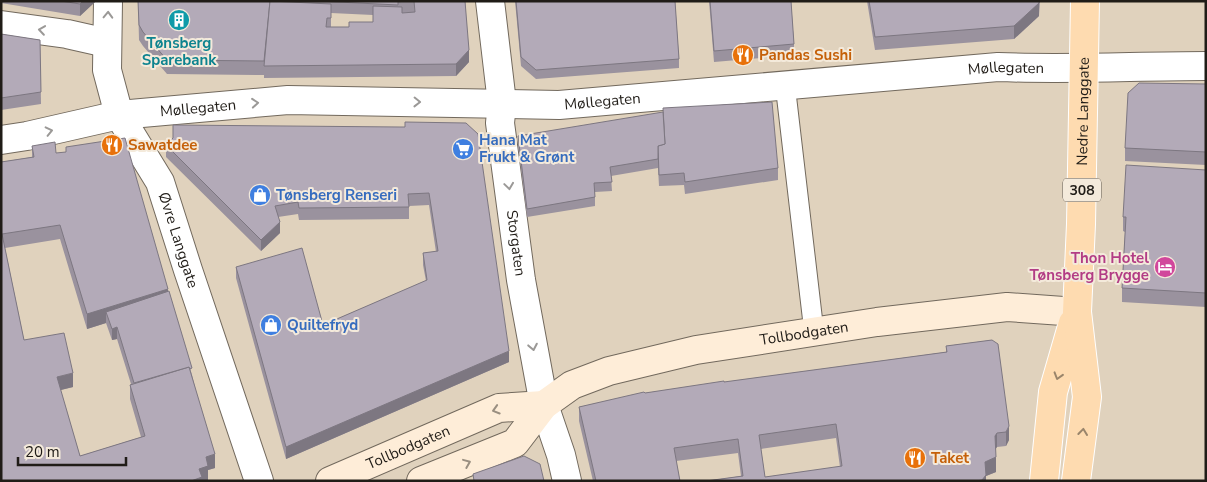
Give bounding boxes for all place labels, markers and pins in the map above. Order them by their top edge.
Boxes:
building icon: Tønsberg Sparebank [167,8,191,32]
place label: Tønsberg Sparebank [142,33,217,70]
restaurant icon: Pandas Sushi [731,43,755,67]
place label: Pandas Sushi [759,45,852,65]
place label: Hana Mat Frukt & Grønt [479,130,575,167]
restaurant icon: Sawatdee [100,133,124,157]
place label: Sawatdee [128,135,197,155]
supermarket icon: Hana Mat Frukt & Grønt [451,137,475,161]
shop icon: Tønsberg Renseri [248,183,272,207]
place label: Tønsberg Renseri [276,185,397,205]
place label: Thon Hotel Tønsberg Brygge [1029,248,1149,285]
hotel icon: Thon Hotel Tønsberg Brygge [1153,255,1177,279]
shop icon: Quiltefryd [259,313,283,337]
place label: Quiltefryd [287,315,358,335]
restaurant icon: Taket [903,446,927,470]
place label: Taket [931,448,969,468]

